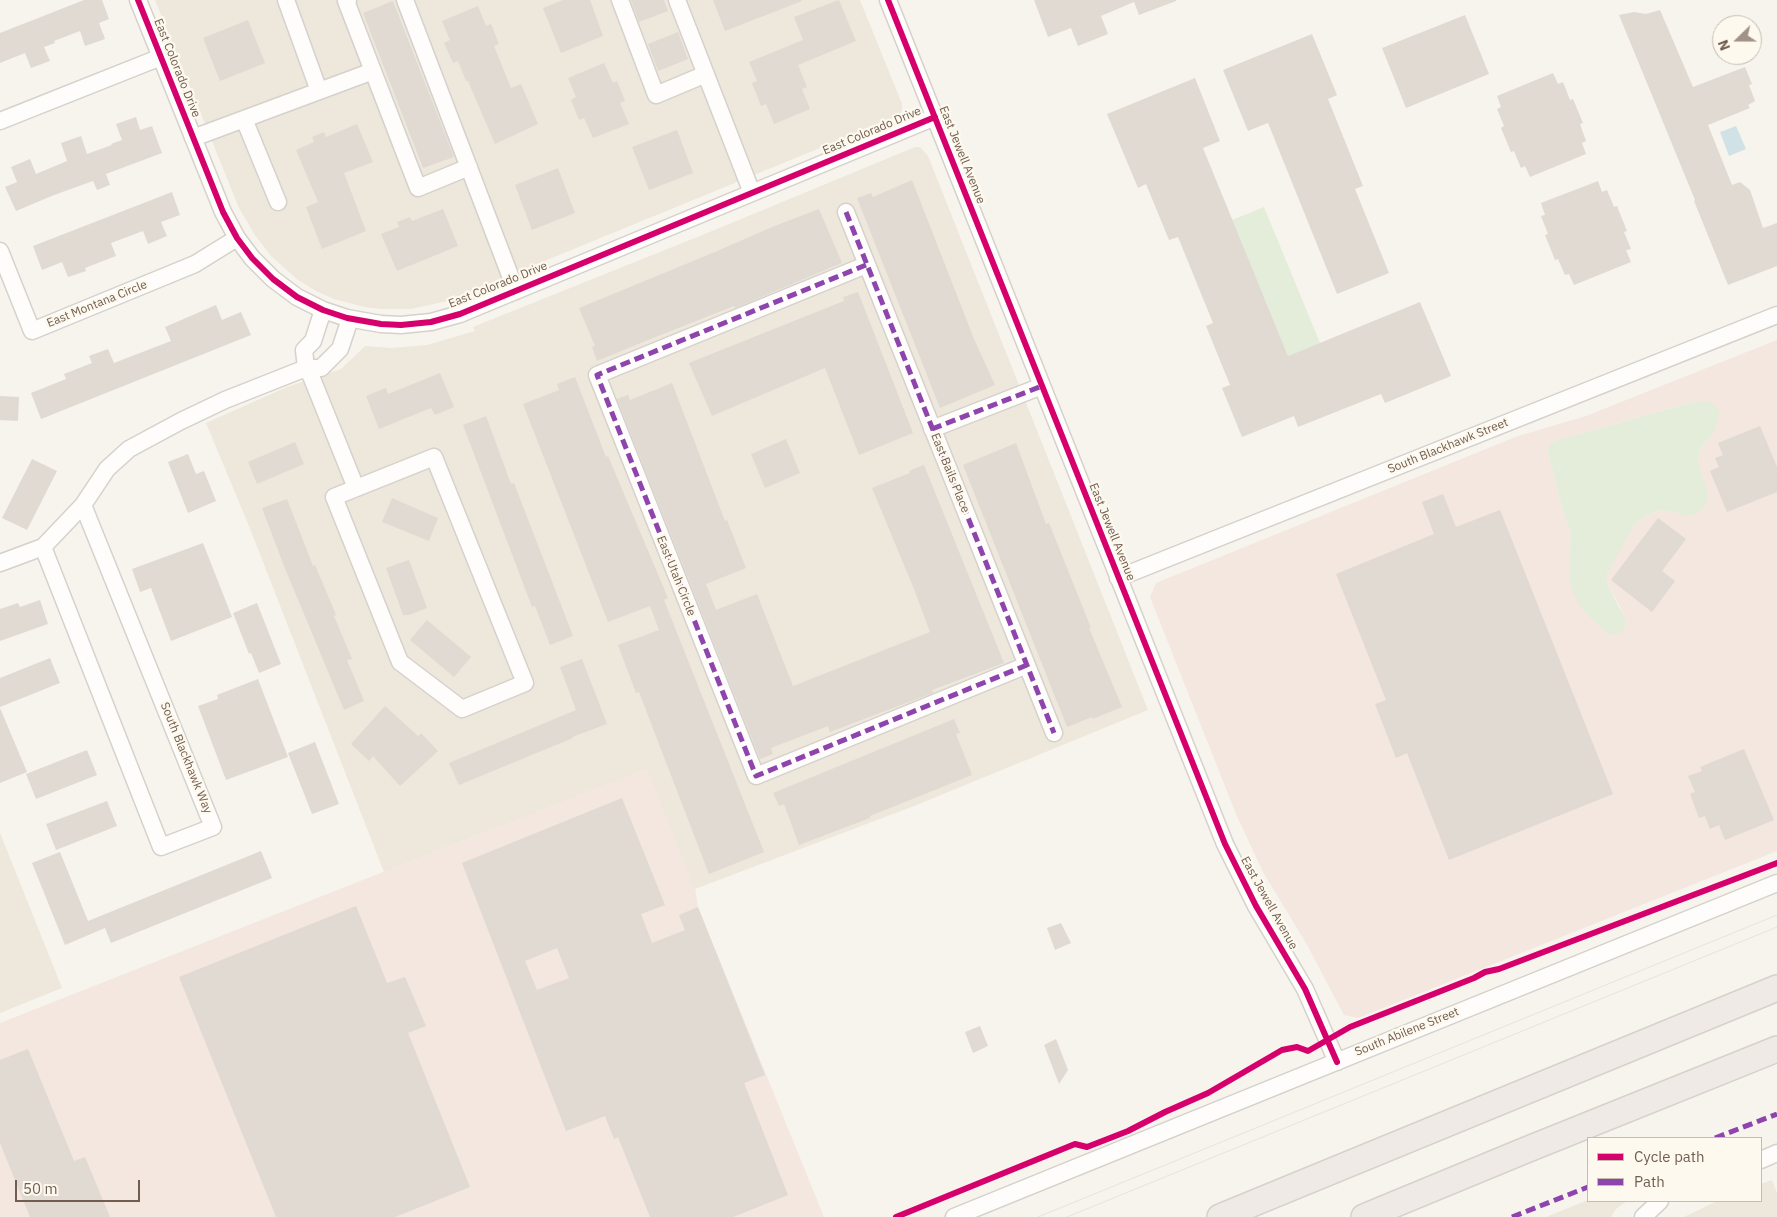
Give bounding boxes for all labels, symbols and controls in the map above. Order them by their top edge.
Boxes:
north arrow [1712,15,1762,65]
street label: East Colorado Drive [151,16,203,120]
text: N [1714,37,1734,53]
street label: East Colorado Drive [821,104,923,158]
street label: East Jewell Avenue [936,104,988,206]
street label: East Colorado Drive [446,259,550,311]
street label: East Montana Circle [45,277,149,331]
street label: South Blackhawk Street [1386,415,1510,477]
street label: East Bails Place [927,431,973,515]
street label: East Jewell Avenue [1086,481,1138,583]
street label: East Utah Circle [653,534,699,618]
street label: South Blackhawk Way [157,700,215,816]
street label: East Jewell Avenue [1238,854,1300,952]
street label: South Abilene Street [1353,1005,1461,1059]
legend [1587,1137,1762,1202]
text: Cycle path [1634,1147,1705,1166]
scale bar [18,1170,142,1202]
text: Path [1634,1172,1665,1191]
text: 50 m [23,1179,58,1198]

